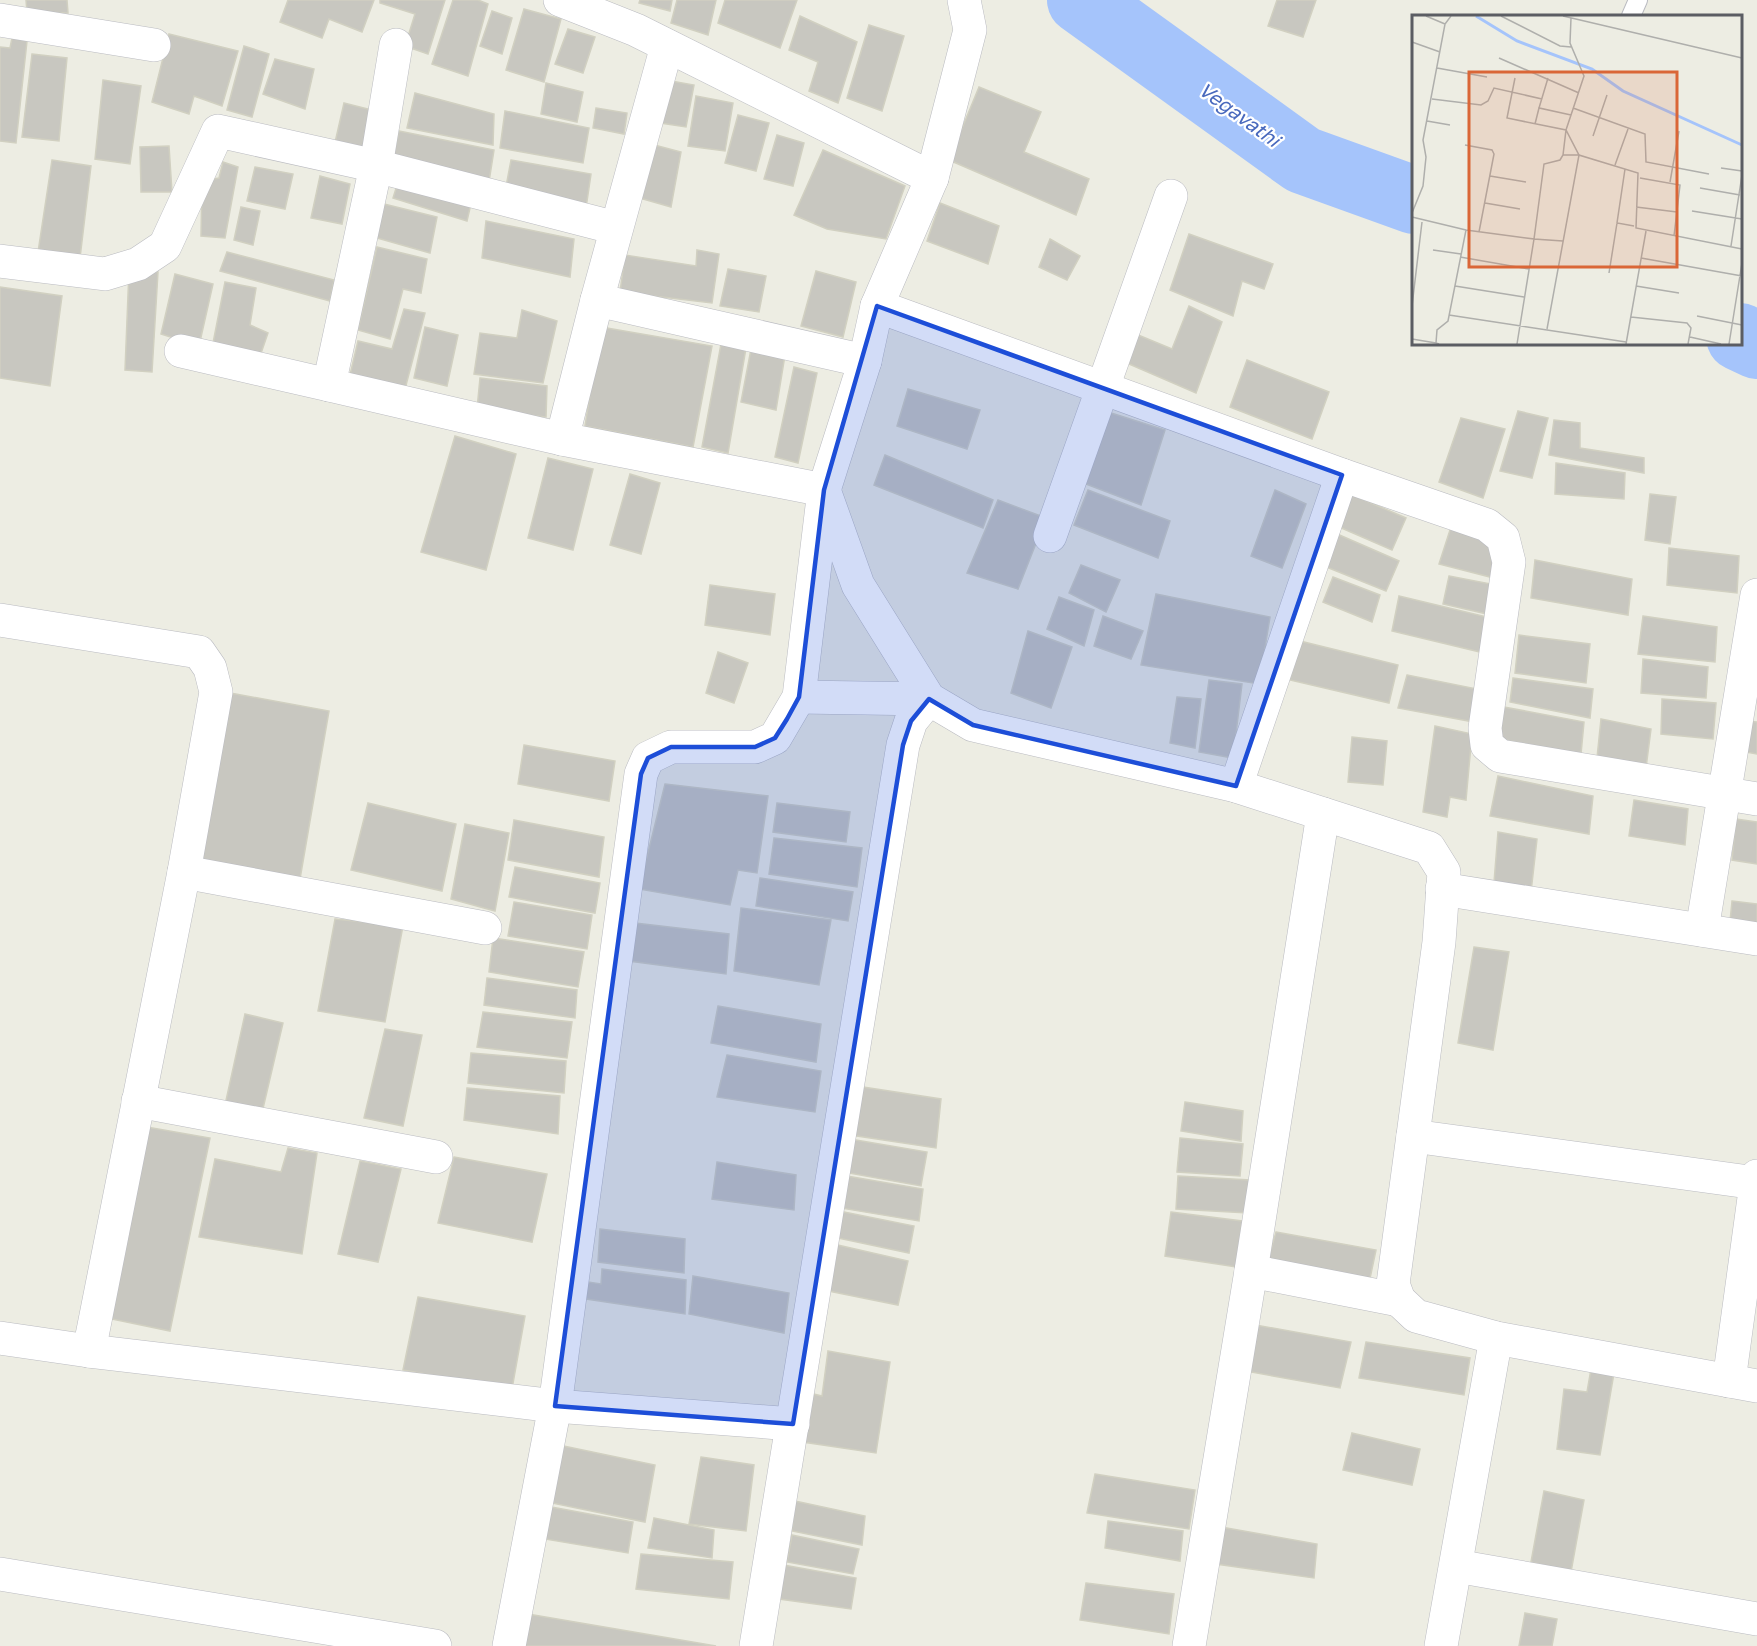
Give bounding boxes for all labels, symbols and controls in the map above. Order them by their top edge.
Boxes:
inset map [1412,15,1742,345]
water label: Vegavathi [1194,77,1287,154]

